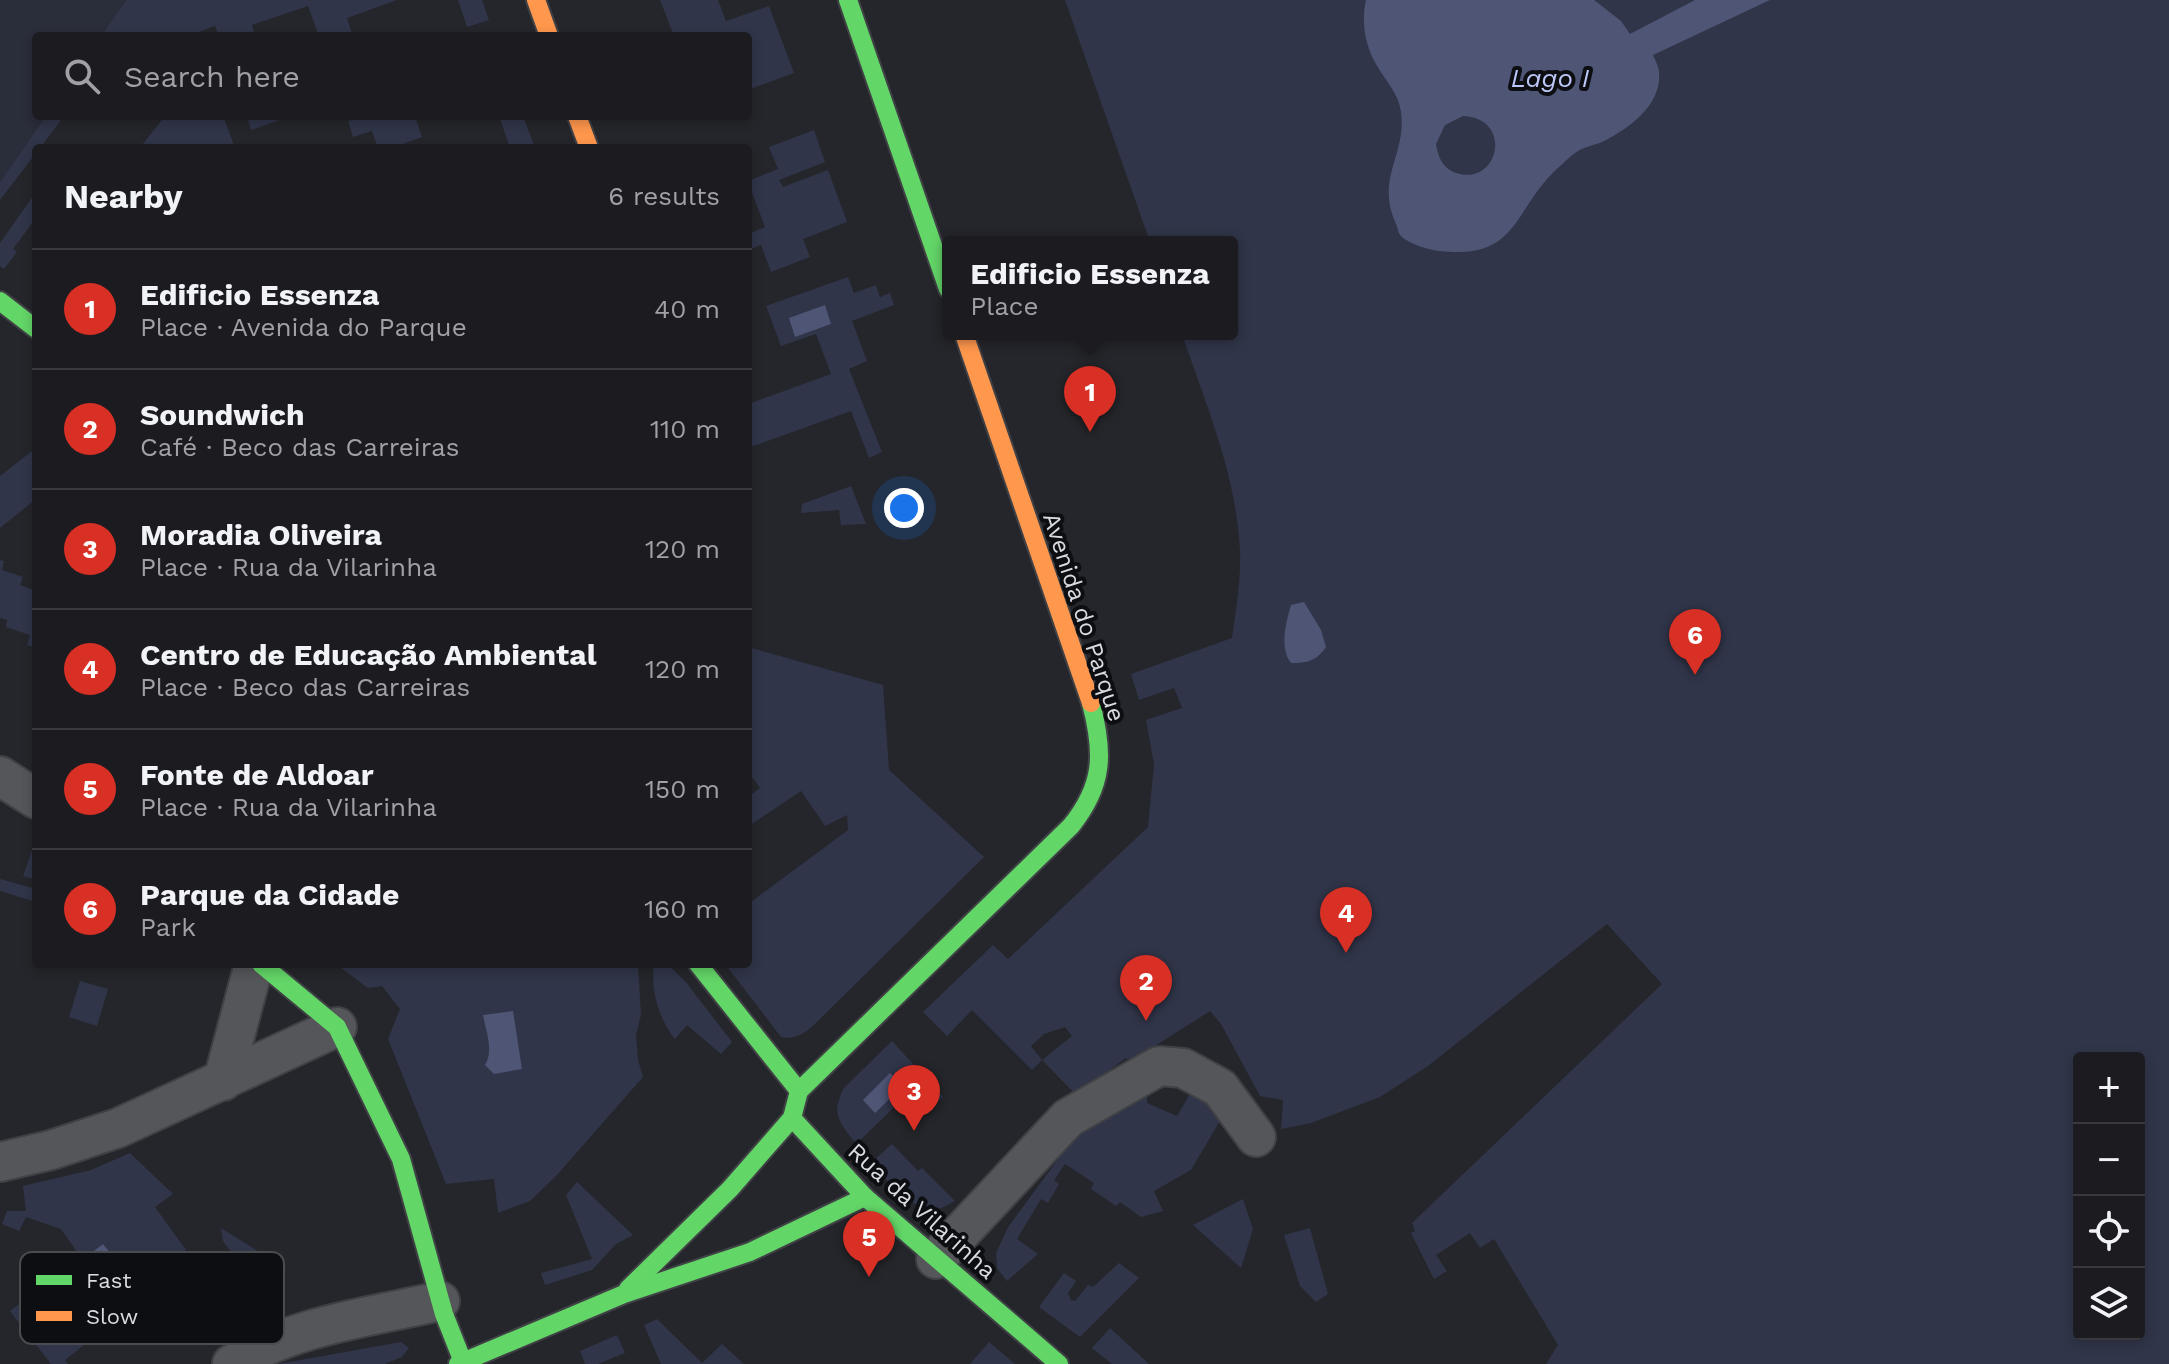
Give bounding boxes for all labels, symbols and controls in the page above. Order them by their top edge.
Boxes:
search box [32,32,752,120]
icon: search [60,54,104,98]
text: Search here [124,59,300,94]
water label: Lago I [1511,63,1590,93]
text: Nearby [64,176,183,216]
text: 6 results [608,181,720,211]
popup [942,236,1238,340]
text: Edificio Essenza [970,256,1210,291]
text: Edificio Essenza [140,277,379,312]
text: Place [970,291,1038,321]
text: 1 [84,294,96,324]
text: 40 m [654,294,720,324]
text: Place · Avenida do Parque [140,312,467,342]
pin: 1 [1064,366,1116,432]
text: Soundwich [140,397,305,432]
text: 2 [82,414,98,444]
text: 110 m [650,414,720,444]
text: Café · Beco das Carreiras [140,432,459,462]
your location [884,488,924,528]
street label: Avenida do Parque [1037,509,1131,725]
text: Moradia Oliveira [140,517,382,552]
text: 3 [82,534,98,564]
text: 120 m [645,534,720,564]
text: Place · Rua da Vilarinha [140,552,437,582]
pin: 6 [1669,609,1721,675]
text: Centro de Educação Ambiental [140,637,596,672]
text: 4 [82,654,98,684]
text: 120 m [645,654,720,684]
text: Place · Beco das Carreiras [140,672,470,702]
text: Fonte de Aldoar [140,757,374,792]
text: 5 [82,774,98,804]
text: 150 m [645,774,720,804]
text: Place · Rua da Vilarinha [140,792,437,822]
text: Parque da Cidade [140,877,399,912]
pin: 4 [1320,887,1372,953]
text: 6 [82,894,98,924]
text: 160 m [644,894,720,924]
text: Park [140,912,196,942]
pin: 2 [1120,955,1172,1021]
map controls [2073,1052,2145,1340]
button: + [2073,1052,2145,1124]
pin: 3 [888,1065,940,1131]
button: − [2073,1124,2145,1196]
street label: Rua da Vilarinha [842,1137,1002,1285]
button: locate [2073,1196,2145,1268]
pin: 5 [843,1211,895,1277]
legend [20,1252,284,1344]
text: Fast [86,1268,132,1293]
button: layers [2073,1268,2145,1340]
text: Slow [86,1304,138,1329]

